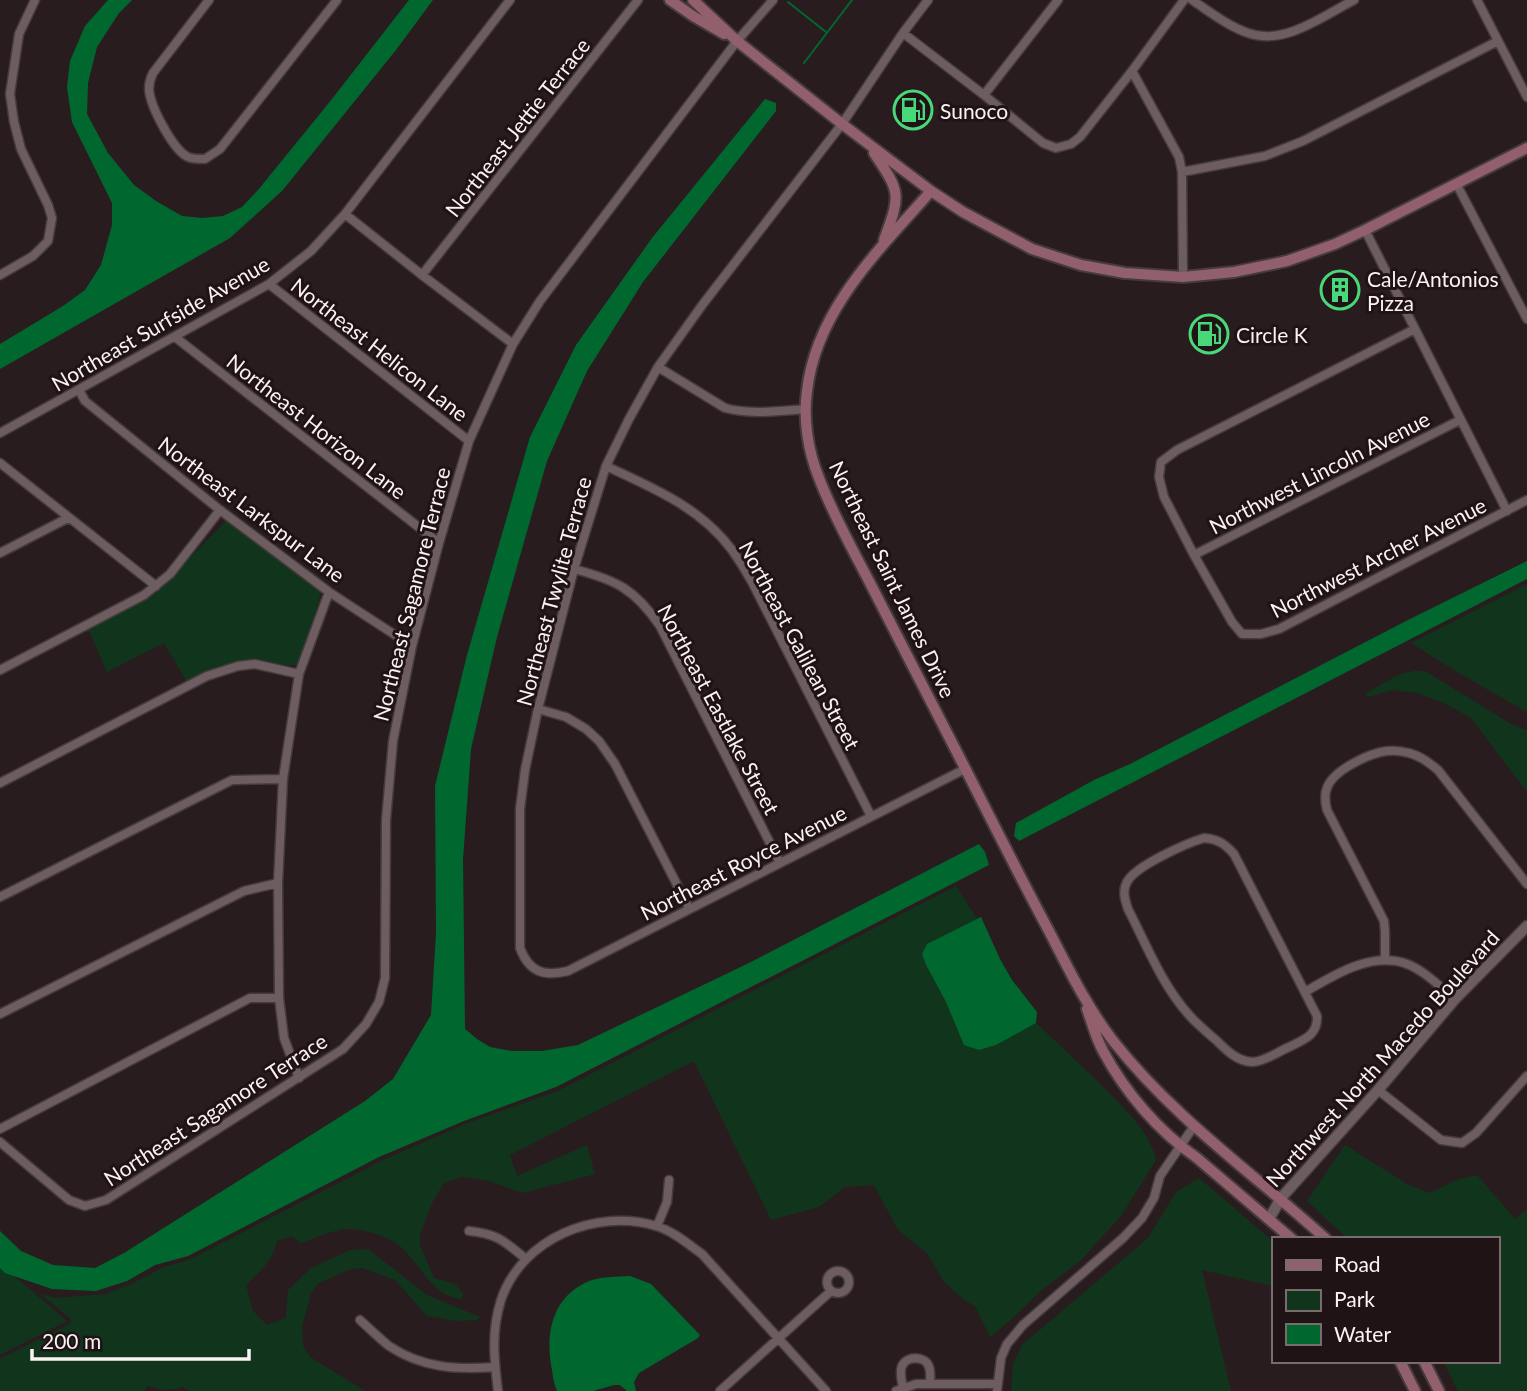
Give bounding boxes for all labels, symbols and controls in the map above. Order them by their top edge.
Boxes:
street label: Northeast Jettie Terrace [440,33,594,221]
fuel station icon: Sunoco [892,89,934,131]
place label: Sunoco [940,98,1008,123]
street label: Northeast Surfside Avenue [47,250,273,396]
place label: Cale/Antonios Pizza [1367,266,1499,315]
building icon: Cale/Antonios Pizza [1319,269,1361,311]
street label: Northeast Helicon Lane [287,272,473,426]
fuel station icon: Circle K [1188,313,1230,355]
place label: Circle K [1236,322,1308,347]
street label: Northeast Horizon Lane [222,348,412,504]
street label: Northwest Lincoln Avenue [1205,405,1433,539]
street label: Northeast Larkspur Lane [154,431,350,587]
street label: Northeast Saint James Drive [825,456,961,702]
street label: Northeast Sagamore Terrace [367,464,455,724]
street label: Northeast Twylite Terrace [510,474,596,708]
street label: Northwest Archer Avenue [1266,492,1490,622]
street label: Northeast Galilean Street [734,536,866,754]
street label: Northeast Eastlake Street [653,600,785,819]
street label: Northeast Royce Avenue [636,799,850,925]
street label: Northwest North Macedo Boulevard [1260,925,1504,1191]
street label: Northeast Sagamore Terrace [99,1028,331,1190]
legend [1272,1237,1499,1363]
text: Road [1334,1251,1381,1276]
text: Park [1334,1286,1375,1311]
scale bar [32,1318,248,1362]
text: Water [1334,1321,1391,1346]
text: 200 m [42,1328,101,1353]

